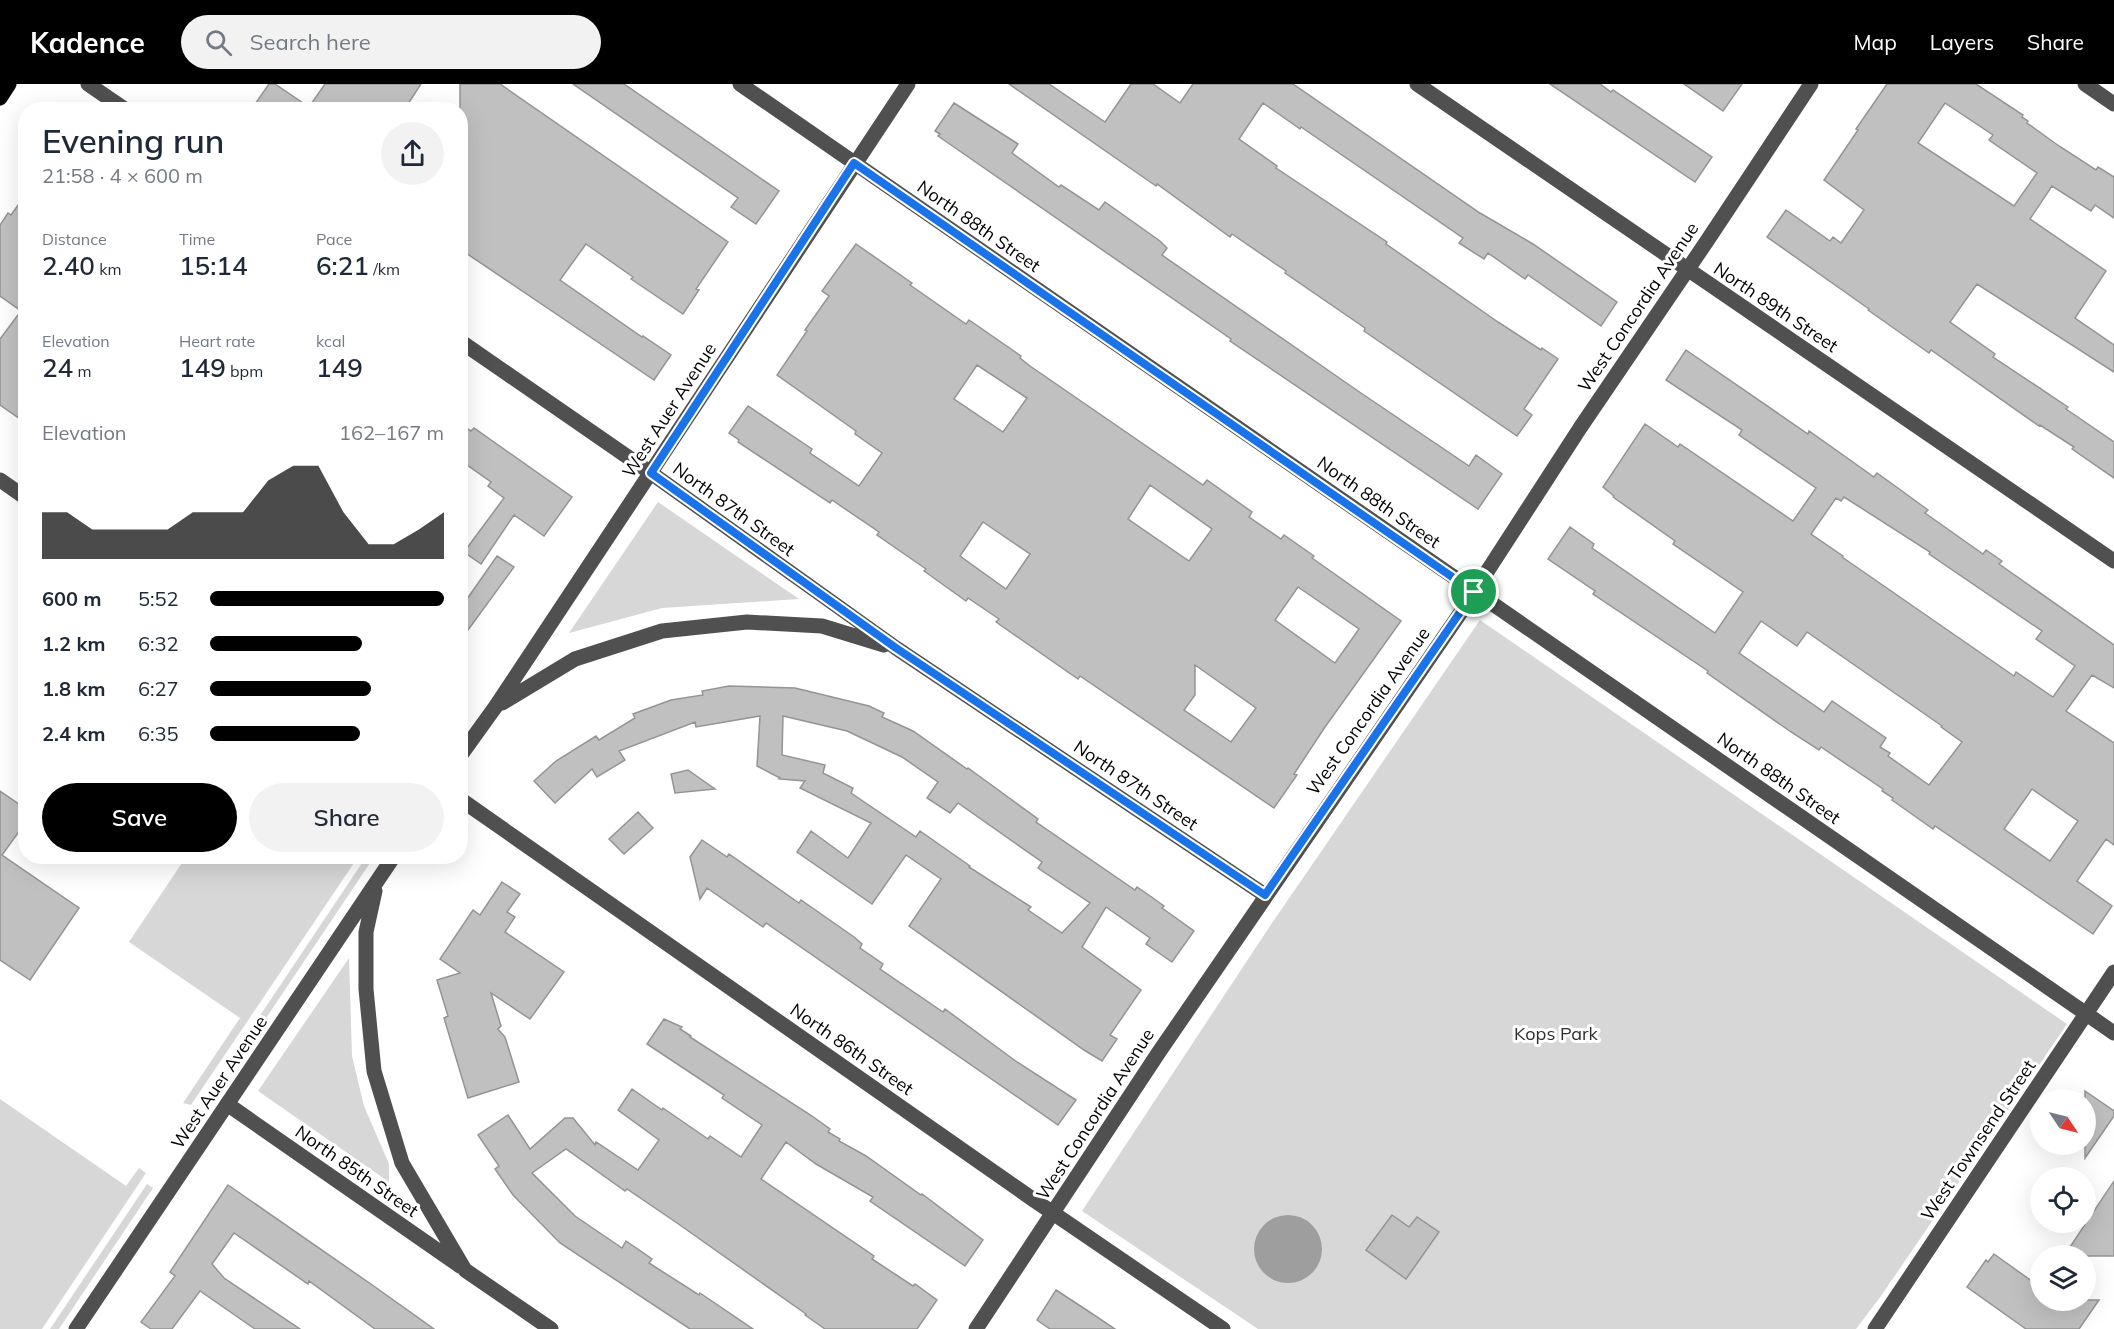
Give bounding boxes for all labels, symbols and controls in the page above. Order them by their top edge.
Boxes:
search box [181,15,601,69]
text: Kadence [30,25,145,60]
icon: search [202,26,235,59]
text: Search here [250,28,371,56]
text: Map [1854,29,1897,55]
text: Layers [1930,29,1994,55]
text: Share [2027,29,2084,55]
text: Evening run [42,120,224,161]
button: share [381,122,444,185]
text: 21:58 · 4 × 600 m [42,163,203,188]
street label: North 88th Street [913,175,1045,277]
street label: West Concordia Avenue [1573,218,1703,396]
text: Distance [42,229,107,249]
text: Time [179,229,215,249]
text: Pace [316,229,352,249]
text: 2.40 [42,249,95,282]
text: 15:14 [179,249,248,282]
text: 6:21 [316,249,369,282]
street label: North 89th Street [1709,257,1843,357]
text: km [95,259,121,279]
text: /km [369,259,400,279]
text: Elevation [42,331,110,351]
text: Heart rate [179,331,255,351]
text: kcal [316,331,345,351]
street label: West Auer Avenue [617,338,721,482]
text: 24 [42,351,73,384]
text: 149 [179,351,226,384]
text: 149 [316,351,363,384]
text: m [73,361,91,381]
text: bpm [226,361,263,381]
text: Elevation [42,420,127,445]
text: 162–167 m [339,420,444,445]
street label: North 88th Street [1313,451,1445,553]
street label: North 87th Street [669,457,799,561]
pin [1448,566,1499,617]
icon: arrive [1457,575,1490,608]
text: 600 m [42,586,101,611]
text: 5:52 [138,586,179,611]
street label: West Concordia Avenue [1301,623,1435,799]
text: 1.2 km [42,631,105,656]
text: 6:32 [138,631,179,656]
text: 1.8 km [42,676,105,701]
text: 6:27 [138,676,179,701]
text: 2.4 km [42,721,105,746]
text: 6:35 [138,721,179,746]
street label: North 88th Street [1713,727,1845,829]
street label: North 87th Street [1069,735,1203,835]
button: Save [42,783,237,852]
button: Share [249,783,444,852]
street label: North 86th Street [786,998,918,1100]
street label: West Auer Avenue [166,1011,272,1153]
park label: Kops Park [1514,1022,1599,1045]
street label: West Concordia Avenue [1031,1024,1159,1204]
street label: West Townsend Street [1916,1055,2040,1225]
north arrow [2030,1089,2096,1155]
map controls [2030,1089,2096,1311]
street label: North 85th Street [291,1120,423,1222]
button: locate [2030,1167,2096,1233]
button: layers [2030,1245,2096,1311]

